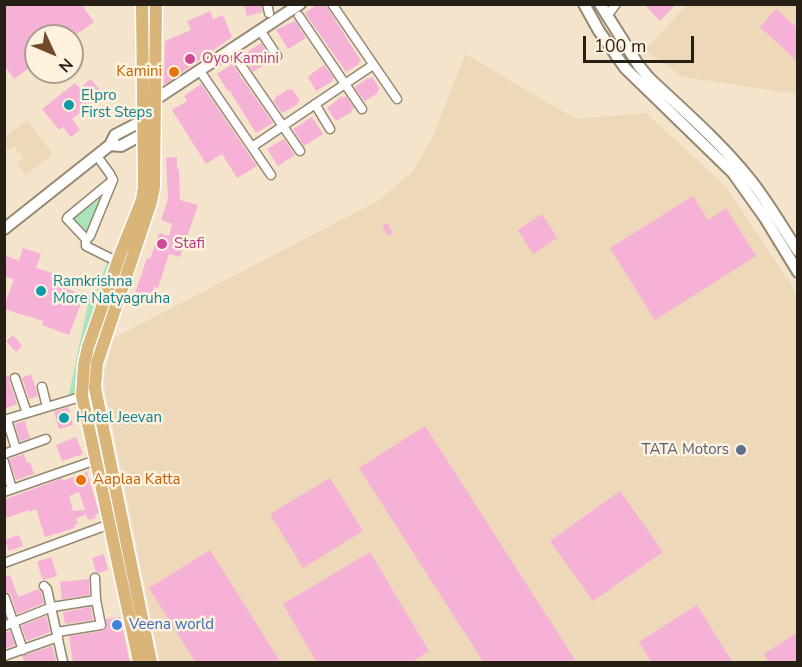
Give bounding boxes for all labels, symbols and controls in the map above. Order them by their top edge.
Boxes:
north arrow [24,24,84,84]
scale bar [586,24,697,62]
text: 100 m [594,34,646,58]
place label: Oyo Kamini [202,50,279,68]
marker: Oyo Kamini [183,52,197,66]
text: N [53,53,78,77]
place label: Kamini [116,63,162,81]
marker: Kamini [167,65,181,79]
place label: Elpro First Steps [81,87,153,122]
marker: Elpro First Steps [62,98,76,112]
place label: Stafi [174,235,205,253]
marker: Stafi [155,237,169,251]
place label: Ramkrishna More Natyagruha [53,273,170,308]
marker: Ramkrishna More Natyagruha [34,284,48,298]
place label: Hotel Jeevan [76,409,162,427]
marker: Hotel Jeevan [57,411,71,425]
place label: TATA Motors [642,441,729,459]
marker: TATA Motors [734,443,748,457]
place label: Aaplaa Katta [93,471,180,489]
marker: Aaplaa Katta [74,473,88,487]
place label: Veena world [129,616,214,634]
marker: Veena world [110,618,124,632]

